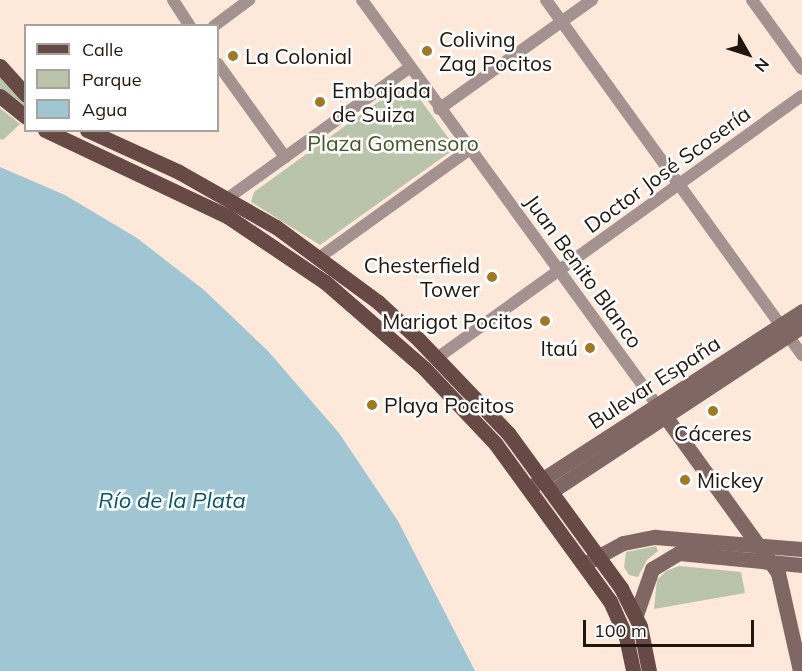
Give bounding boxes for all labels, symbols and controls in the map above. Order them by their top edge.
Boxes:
legend [24,24,219,132]
north arrow [718,24,778,84]
place label: Coliving Zag Pocitos [439,26,552,76]
text: Calle [82,38,123,61]
place label: La Colonial [245,43,352,69]
marker: Coliving Zag Pocitos [420,44,434,58]
marker: La Colonial [226,49,240,63]
text: N [750,54,774,76]
text: Parque [82,68,141,91]
place label: Embajada de Suiza [332,77,431,127]
marker: Embajada de Suiza [313,95,327,109]
text: Agua [82,98,127,121]
street label: Doctor José Scosería [579,100,755,238]
park label: Plaza Gomensoro [307,130,479,156]
street label: Juan Benito Blanco [520,189,648,353]
place label: Chesterfield Tower [364,252,480,302]
marker: Chesterfield Tower [485,270,499,284]
place label: Marigot Pocitos [382,308,533,334]
marker: Marigot Pocitos [538,314,552,328]
street label: Bulevar España [583,330,725,434]
place label: Itaú [540,335,578,361]
marker: Itaú [583,341,597,355]
place label: Playa Pocitos [384,392,514,418]
marker: Playa Pocitos [365,398,379,412]
marker: Cáceres [706,404,720,418]
place label: Cáceres [674,420,752,446]
place label: Mickey [697,467,763,493]
marker: Mickey [678,473,692,487]
water label: Río de la Plata [98,488,246,514]
scale bar [586,608,757,646]
text: 100 m [594,619,647,642]

